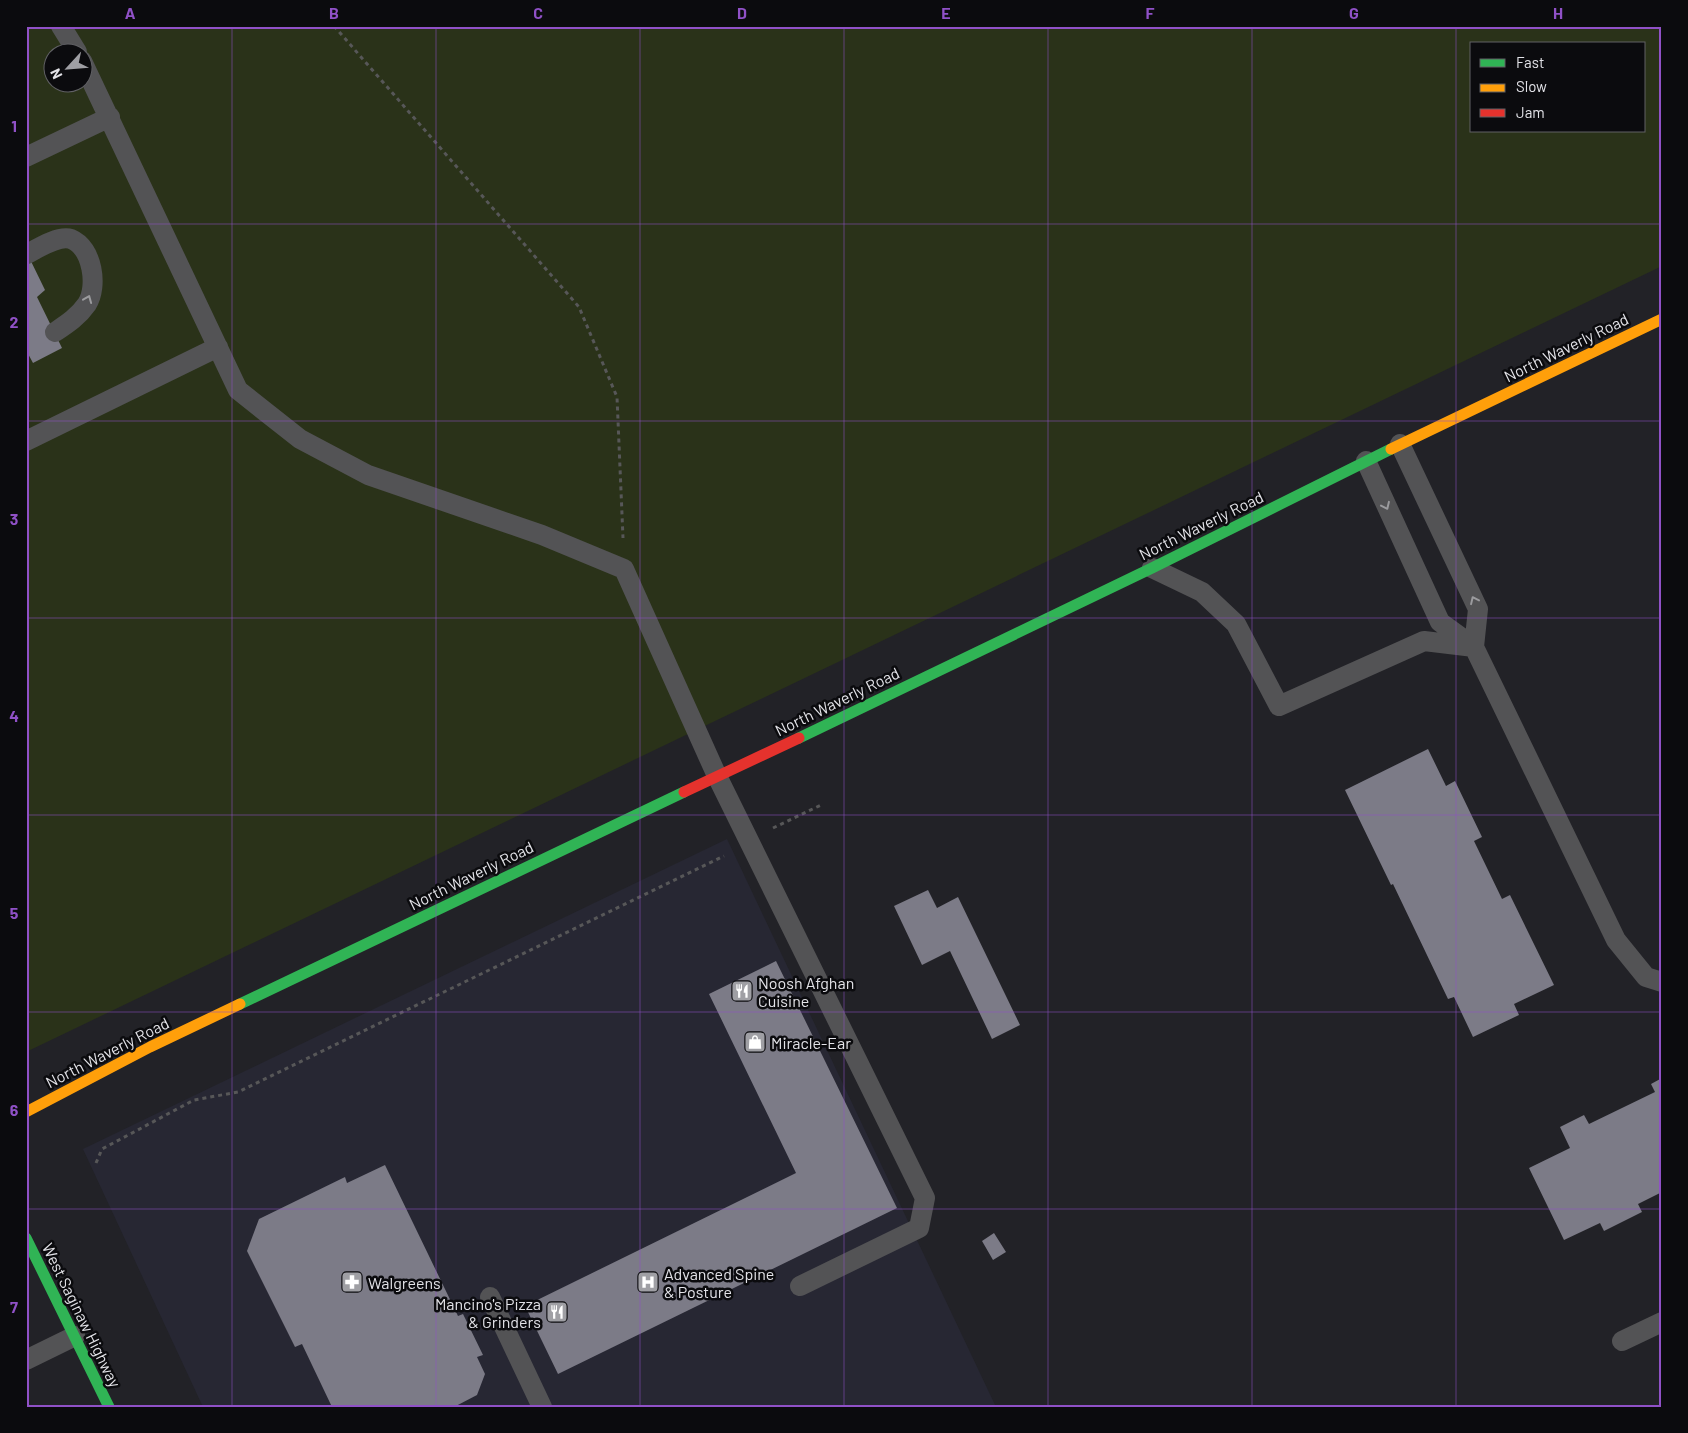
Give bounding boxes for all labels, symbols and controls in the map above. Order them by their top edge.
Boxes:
text: A [125,3,136,22]
text: B [329,3,339,22]
text: C [533,3,543,22]
text: D [737,3,747,22]
text: E [941,3,951,22]
text: F [1146,3,1155,22]
text: G [1349,3,1359,22]
text: H [1553,3,1563,22]
north arrow [42,42,92,92]
legend [1470,42,1646,132]
text: Fast [1516,53,1544,71]
text: N [46,66,66,82]
text: Slow [1516,77,1547,95]
text: Jam [1516,103,1545,121]
text: 1 [11,116,17,135]
one-way arrow [82,295,92,304]
street label: North Waverly Road [1501,309,1631,385]
text: 2 [10,312,19,331]
street label: North Waverly Road [1136,487,1266,563]
one-way arrow [1380,500,1390,509]
text: 3 [10,509,18,528]
one-way arrow [1470,596,1480,605]
street label: North Waverly Road [772,663,902,739]
text: 4 [9,706,19,725]
street label: North Waverly Road [406,837,536,913]
text: 5 [10,903,19,922]
place label: Noosh Afghan Cuisine [758,973,854,1010]
restaurant icon: Noosh Afghan Cuisine [730,979,754,1003]
street label: North Waverly Road [42,1013,172,1091]
shop icon: Miracle-Ear [743,1030,767,1054]
place label: Miracle-Ear [771,1033,851,1052]
text: 6 [10,1100,19,1119]
street label: West Saginaw Highway [39,1240,126,1391]
place label: Advanced Spine & Posture [664,1264,774,1301]
pharmacy icon: Walgreens [340,1270,364,1294]
hospital icon: Advanced Spine & Posture [636,1270,660,1294]
place label: Walgreens [368,1273,441,1292]
place label: Mancino's Pizza & Grinders [435,1294,541,1331]
text: 7 [10,1297,18,1316]
restaurant icon: Mancino's Pizza & Grinders [545,1300,569,1324]

